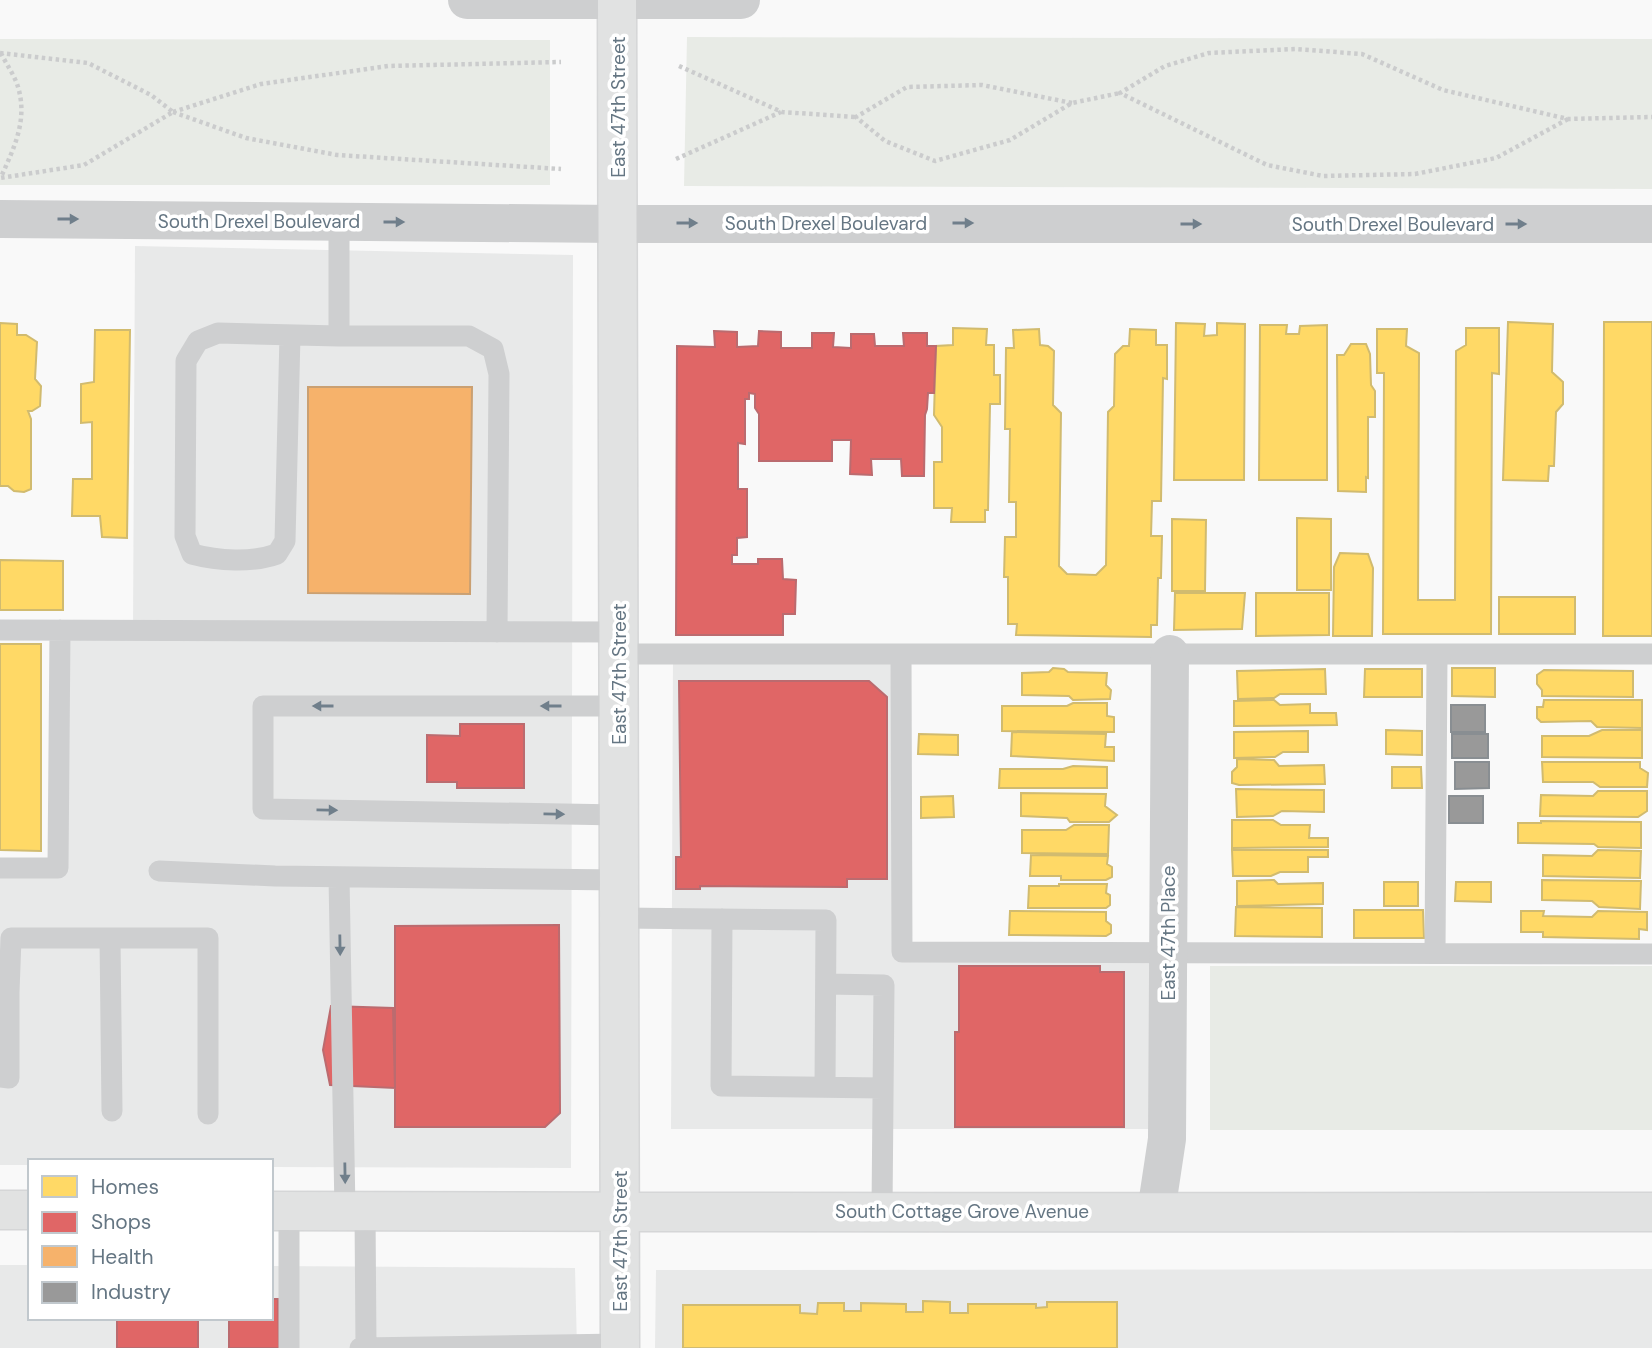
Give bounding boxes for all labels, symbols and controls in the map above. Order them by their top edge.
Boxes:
street label: East 47th Street [606,36,631,178]
street label: South Drexel Boulevard [158,209,360,234]
street label: South Drexel Boulevard [725,211,927,236]
street label: South Drexel Boulevard [1292,212,1494,237]
one-way arrow [57,214,79,225]
one-way arrow [383,216,405,228]
one-way arrow [676,217,698,229]
one-way arrow [952,217,974,229]
one-way arrow [1180,218,1202,230]
one-way arrow [1505,218,1527,230]
street label: East 47th Street [607,603,632,745]
one-way arrow [312,700,334,712]
one-way arrow [540,700,562,712]
one-way arrow [316,805,338,816]
one-way arrow [544,808,566,820]
street label: East 47th Place [1156,865,1181,1001]
one-way arrow [335,934,346,956]
legend [28,1159,273,1320]
one-way arrow [339,1162,350,1184]
street label: East 47th Street [608,1170,633,1312]
text: Homes [91,1173,159,1201]
street label: South Cottage Grove Avenue [835,1199,1089,1224]
text: Shops [91,1208,151,1236]
text: Health [91,1243,154,1271]
text: Industry [91,1278,171,1306]

